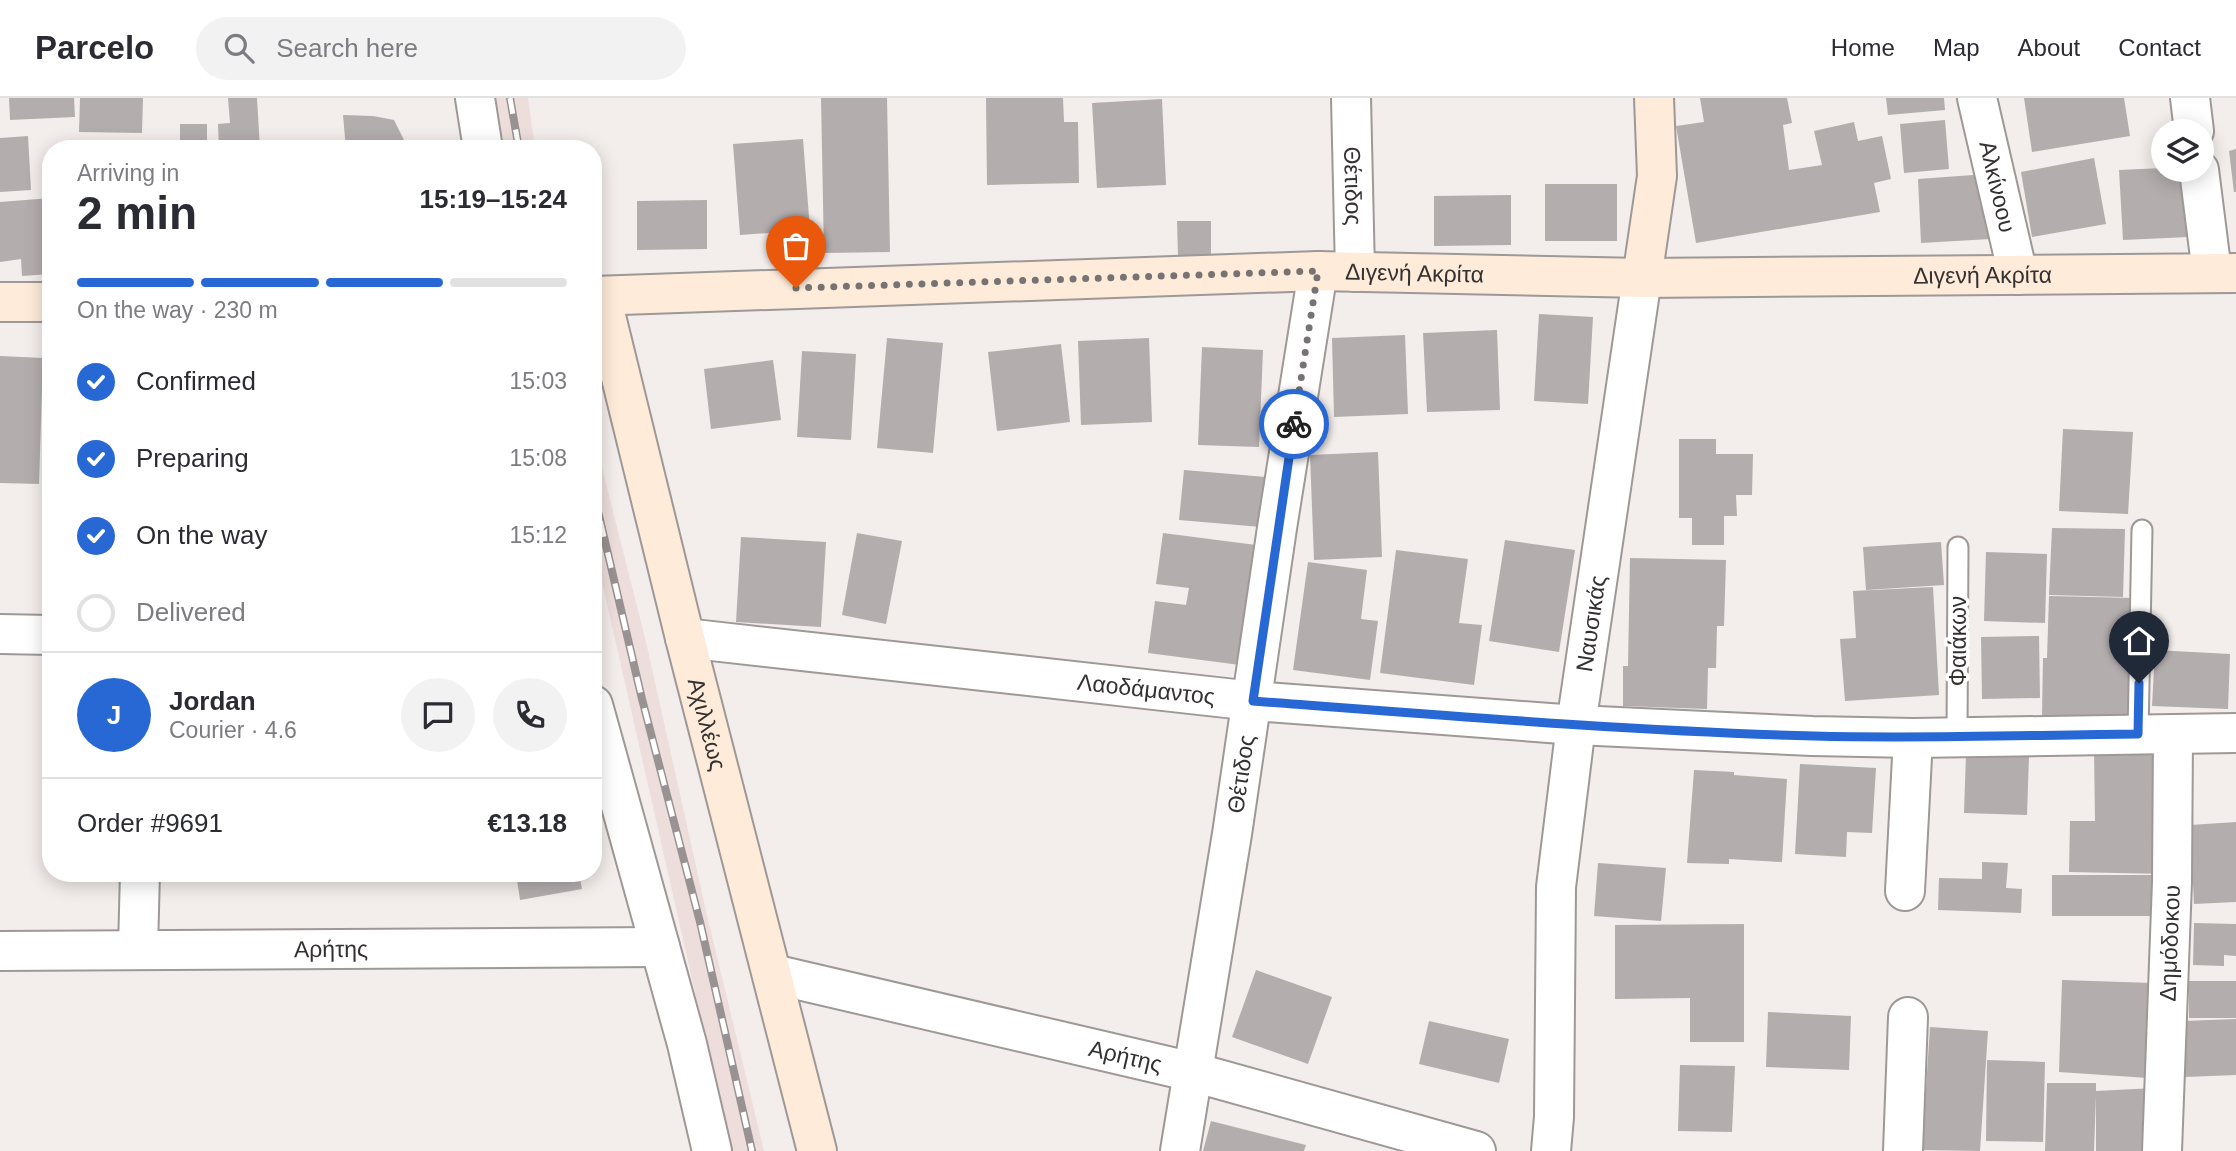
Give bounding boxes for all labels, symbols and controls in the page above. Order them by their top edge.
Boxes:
search box [196,17,686,80]
text: Parcelo [35,29,154,66]
icon: search [220,29,258,67]
text: Search here [276,33,418,63]
text: Home [1831,34,1895,61]
text: Map [1933,34,1980,61]
text: About [2018,34,2080,61]
text: Contact [2118,34,2201,61]
map controls [2151,119,2214,182]
button: layers [2151,119,2214,182]
street label: Αλκίνοου [1974,138,2021,235]
street label: Θέτιδος [1339,146,1367,226]
text: Arriving in [77,160,179,186]
text: 15:19–15:24 [420,184,567,214]
text: 2 min [77,187,197,239]
pin [766,216,826,288]
icon: bag [777,227,815,265]
street label: Διγενή Ακρίτα [1345,259,1484,288]
street label: Διγενή Ακρίτα [1913,262,2052,289]
text: On the way · 230 m [77,297,278,323]
icon: check [77,363,115,401]
text: Confirmed [136,366,256,396]
text: 15:03 [509,368,567,394]
courier [1259,389,1329,459]
icon: bike [1275,405,1313,443]
icon: check [77,440,115,478]
text: Preparing [136,443,249,473]
text: 15:08 [509,445,567,471]
icon: check [77,517,115,555]
text: On the way [136,520,268,550]
text: 15:12 [509,522,567,548]
street label: Ναυσικάς [1571,573,1611,674]
street label: Φαιάκων [1945,596,1971,686]
text: Delivered [136,597,246,627]
pin [2109,611,2169,683]
icon: home [2120,622,2158,660]
street label: Λαοδάμαντος [1076,669,1216,710]
street label: Αχιλλέως [683,675,731,773]
button: chat [401,678,475,752]
button: phone [493,678,567,752]
text: Jordan [169,686,256,716]
text: J [107,700,121,730]
text: Courier · 4.6 [169,717,297,743]
street label: Θέτιδος [1222,733,1259,815]
text: Order #9691 [77,808,223,838]
text: €13.18 [487,808,567,838]
street label: Δημόδοκου [2155,884,2185,1002]
street label: Αρήτης [294,936,368,962]
street label: Αρήτης [1086,1035,1165,1077]

